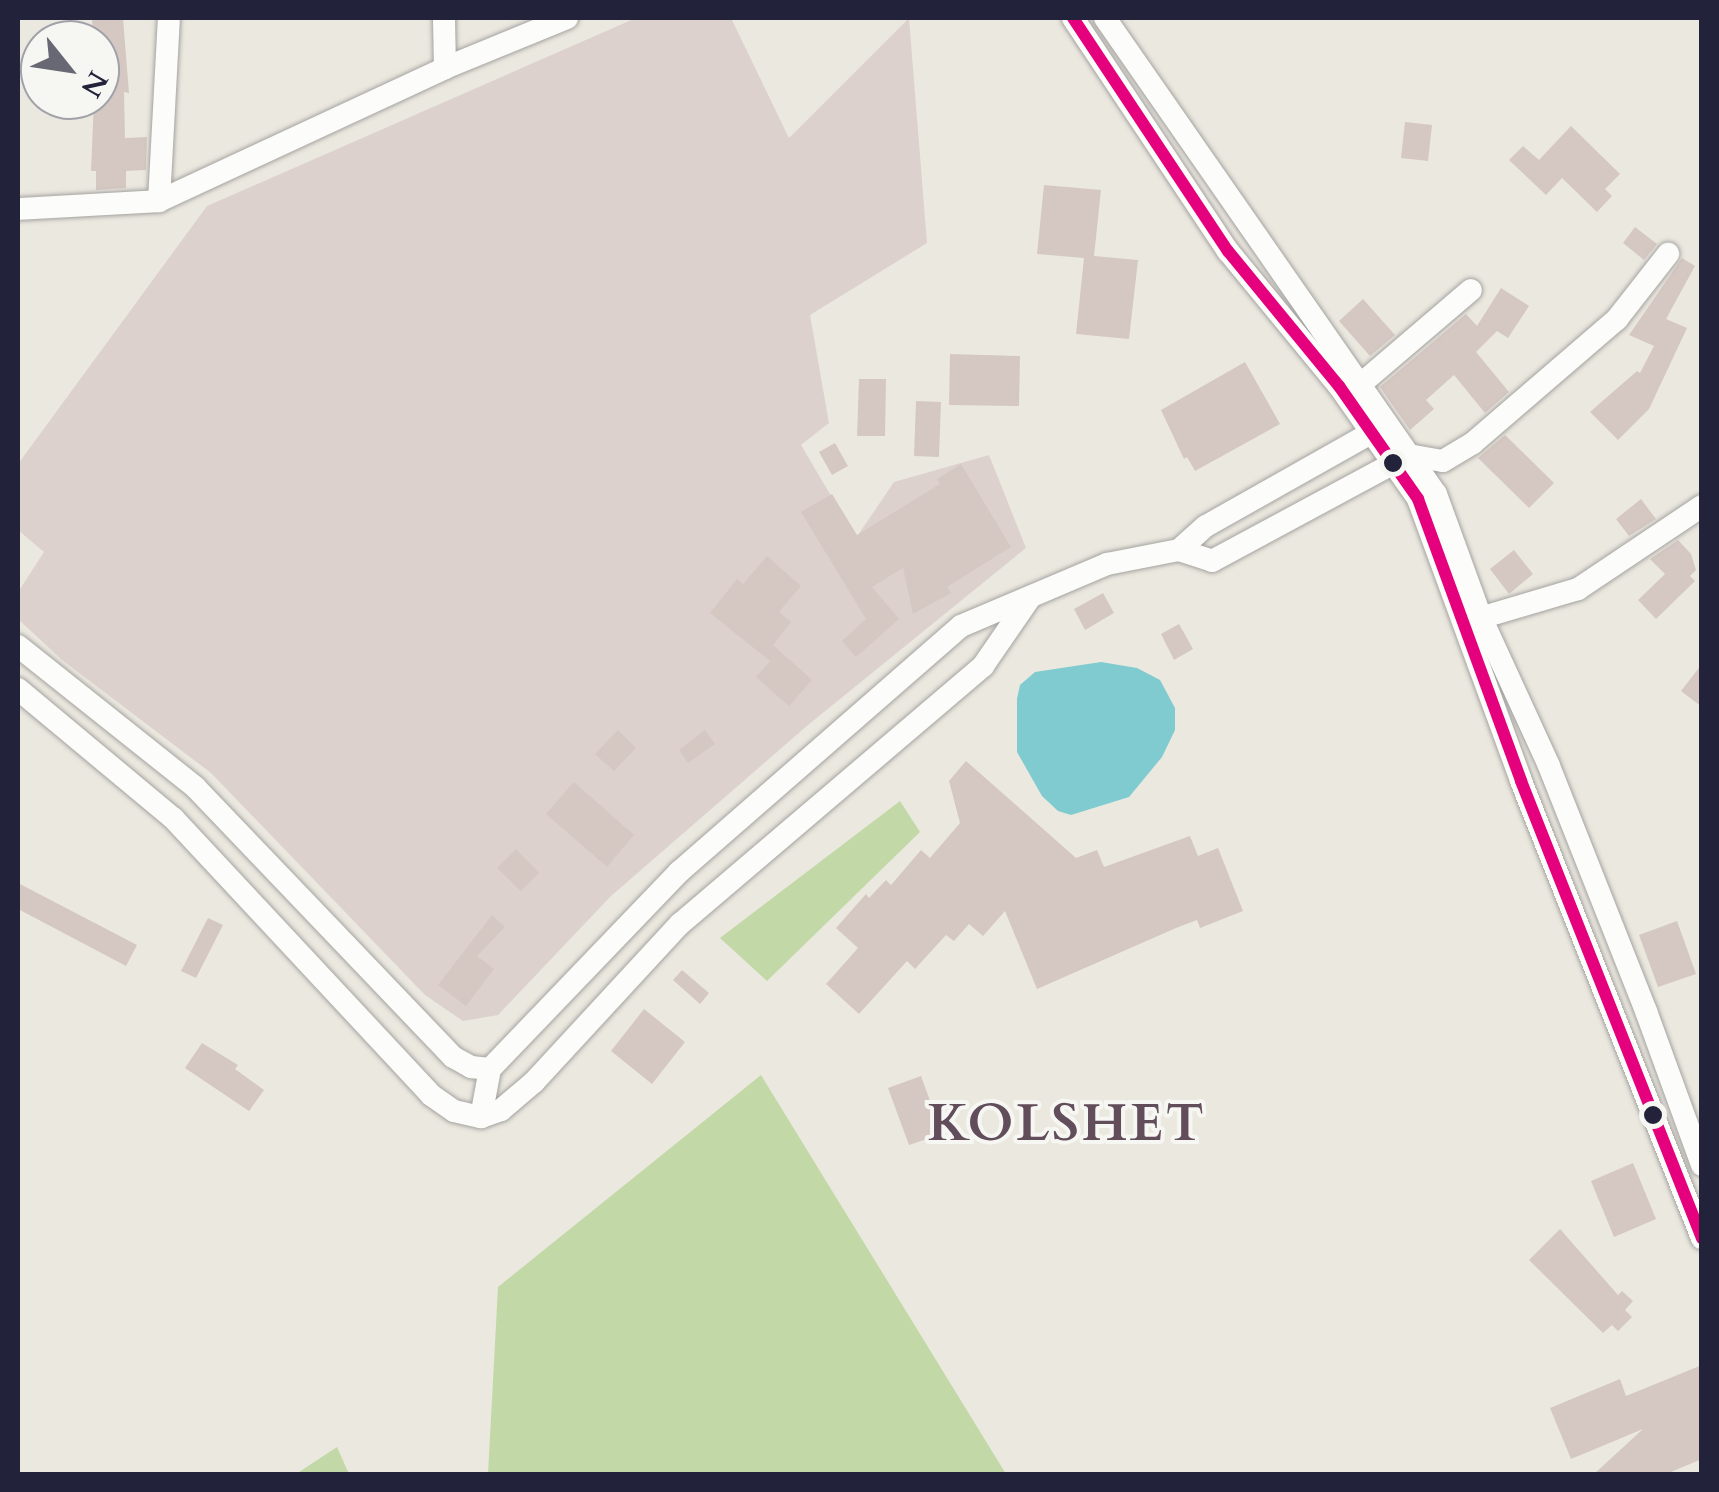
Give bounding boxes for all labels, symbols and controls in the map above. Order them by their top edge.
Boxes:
north arrow [20,20,120,120]
text: N [72,64,117,104]
unlabelled marker [1383,453,1403,473]
district label: KOLSHET [928,1094,1206,1156]
unlabelled marker [1643,1105,1663,1125]

